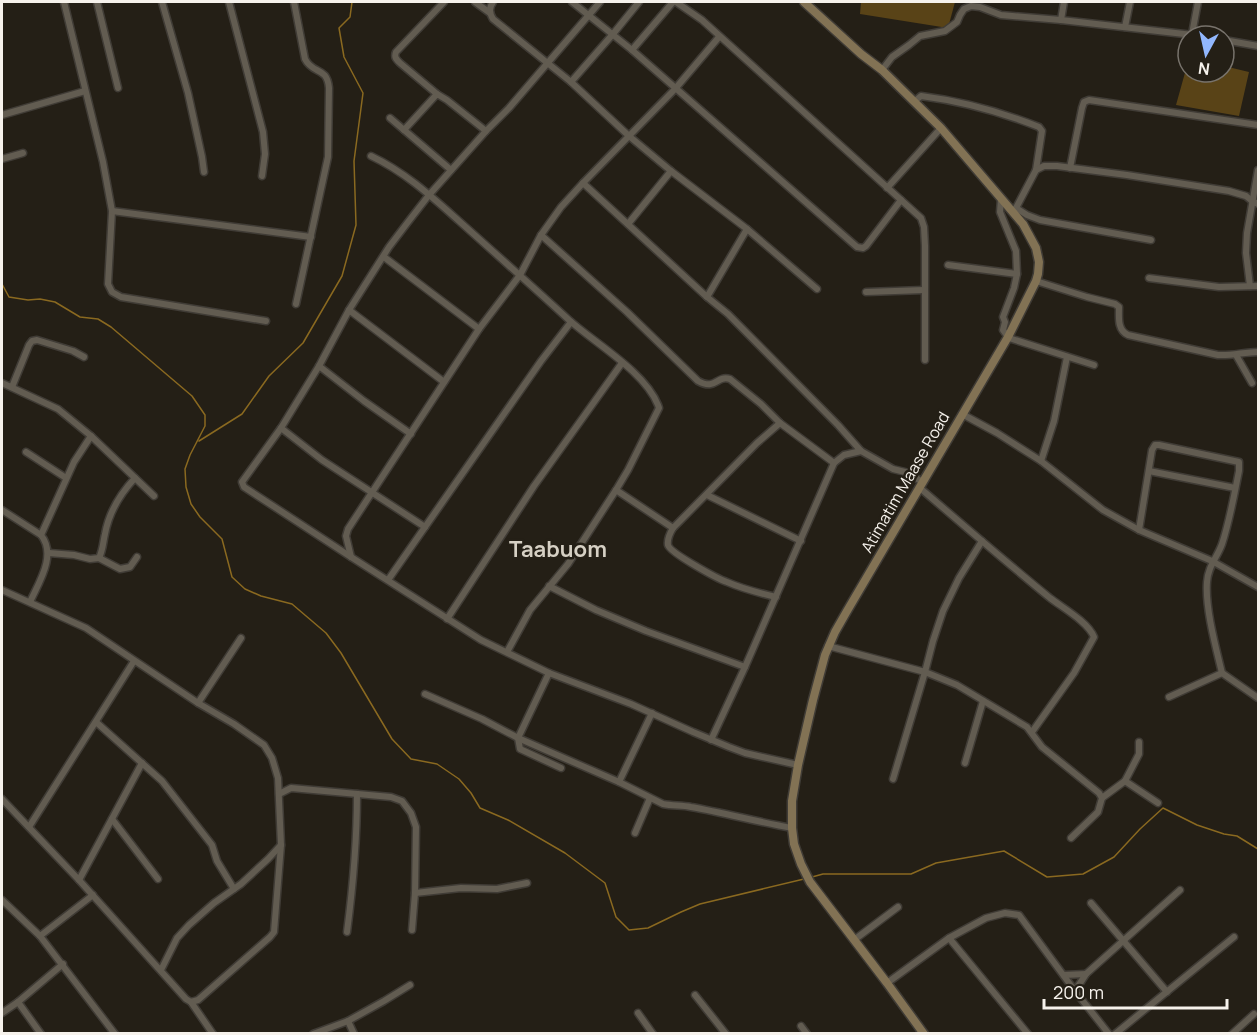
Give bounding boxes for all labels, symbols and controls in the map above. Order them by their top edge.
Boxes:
north arrow [1176,24,1236,84]
text: N [1197,57,1211,81]
street label: Atimatim Maase Road [856,407,954,557]
district label: Taabuom [509,534,607,564]
scale bar [1044,972,1227,1010]
text: 200 m [1053,980,1104,1004]

